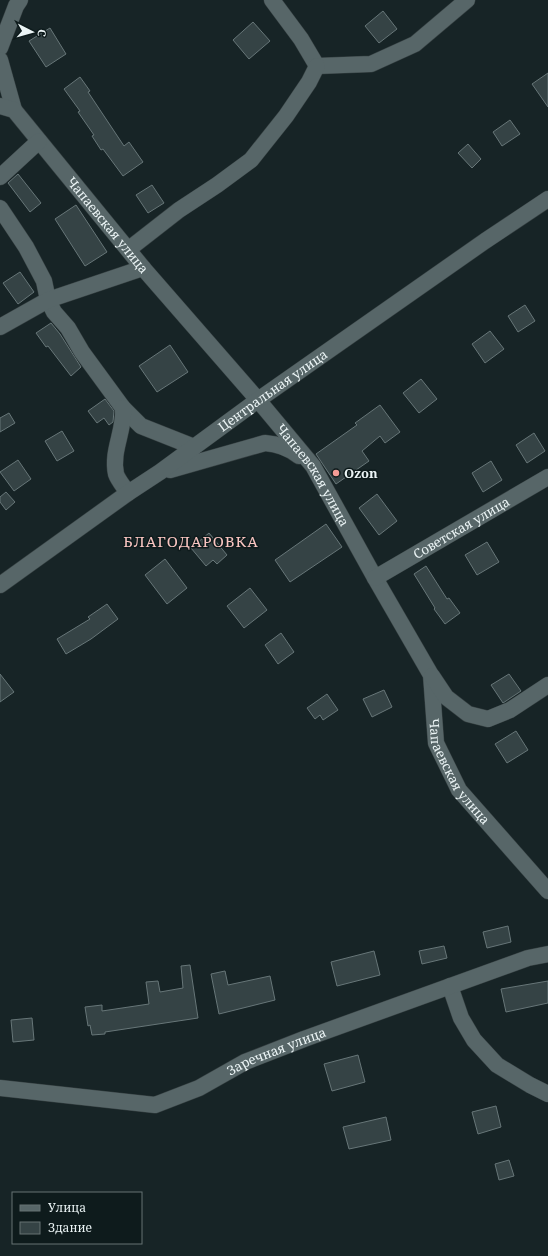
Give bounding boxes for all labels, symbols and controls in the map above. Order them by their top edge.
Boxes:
north arrow [12,12,52,52]
text: С [35,29,50,37]
street label: Чапаевская улица [63,173,153,277]
street label: Центральная улица [214,345,331,436]
street label: Чапаевская улица [272,420,354,529]
place label: Ozon [344,464,378,482]
marker: Ozon [331,468,341,478]
street label: Советская улица [410,492,513,563]
district label: БЛАГОДАРОВКА [123,531,259,551]
street label: Чапаевская улица [425,718,494,828]
street label: Заречная улица [223,1023,328,1080]
legend [12,1192,142,1244]
text: Улица [48,1199,86,1216]
text: Здание [48,1219,92,1236]

